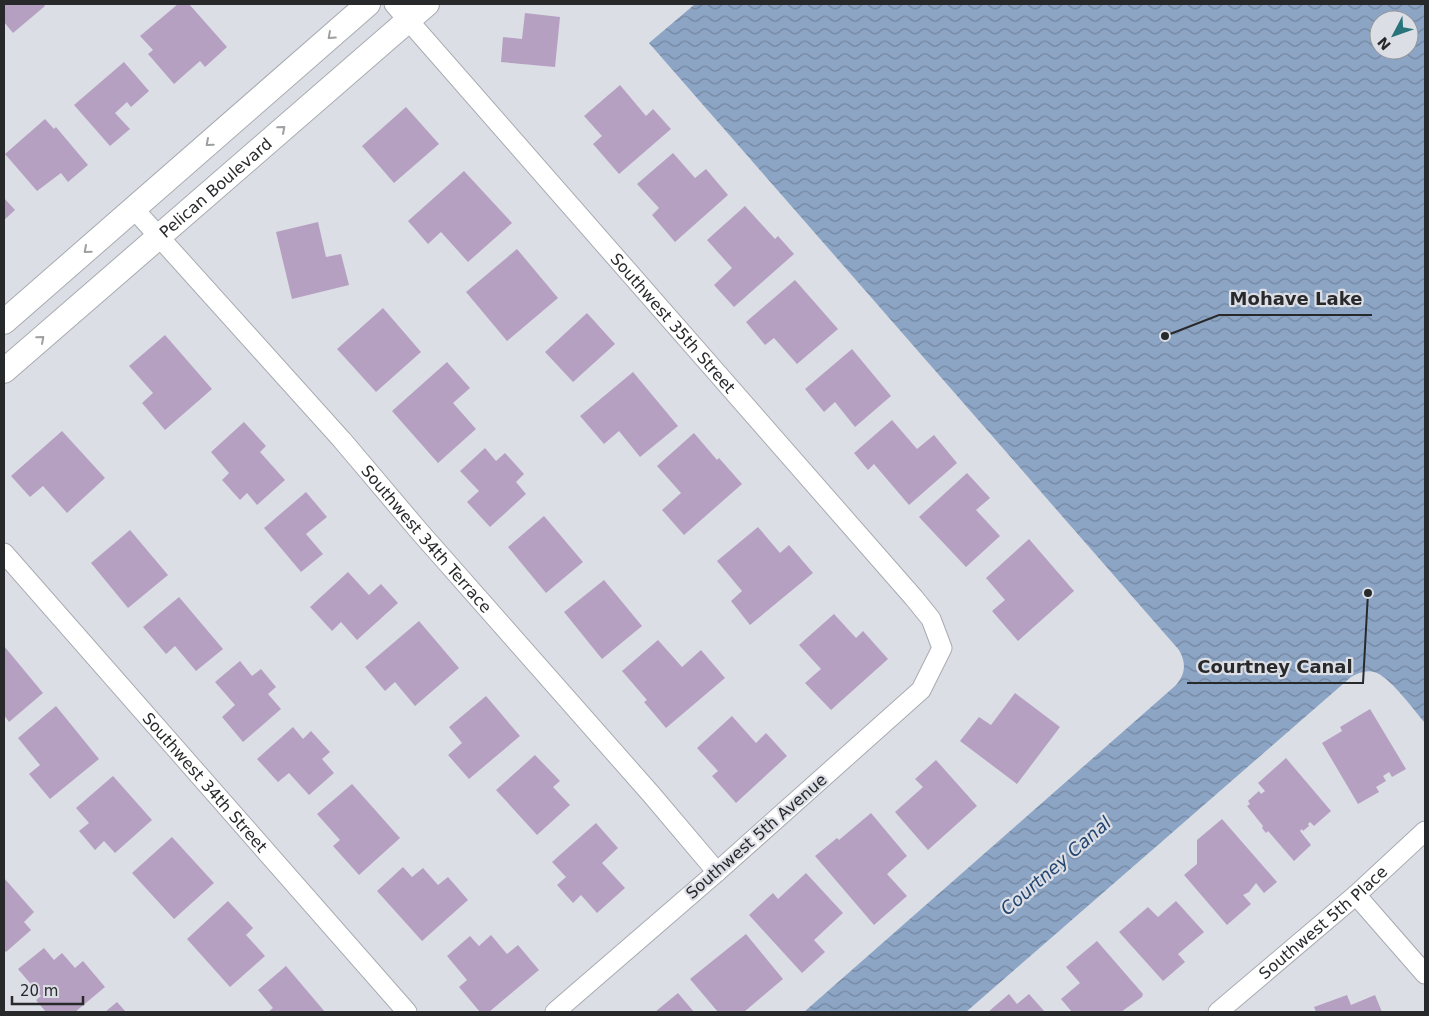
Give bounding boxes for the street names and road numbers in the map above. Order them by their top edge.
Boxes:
street label: Pelican Boulevard [156,134,276,242]
street label: Southwest 35th Street [607,249,739,397]
street label: Southwest 34th Terrace [357,461,496,617]
street label: Southwest 34th Street [138,709,271,856]
street label: Southwest 5th Avenue [682,770,831,903]
street label: Southwest 5th Place [1255,862,1391,983]

